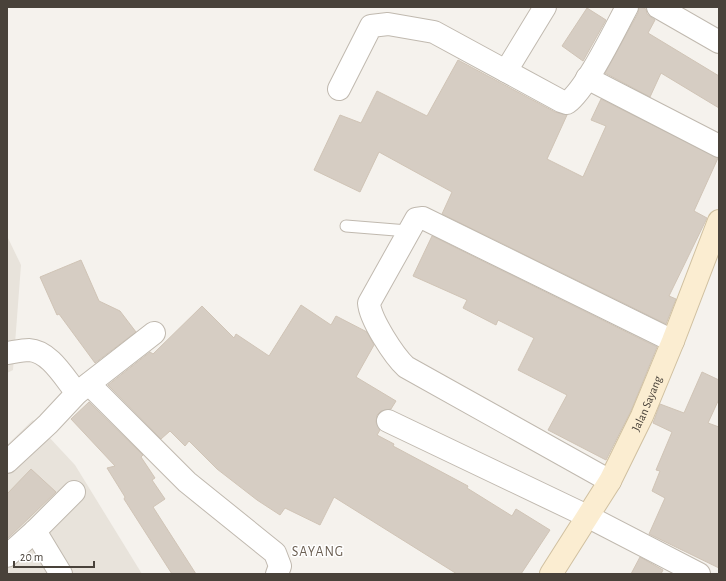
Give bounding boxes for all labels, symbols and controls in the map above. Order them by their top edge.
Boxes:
street label: Jalan Sayang [630,374,664,433]
scale bar [14,543,94,569]
district label: SAYANG [292,545,344,559]
text: 20 m [20,551,43,563]

